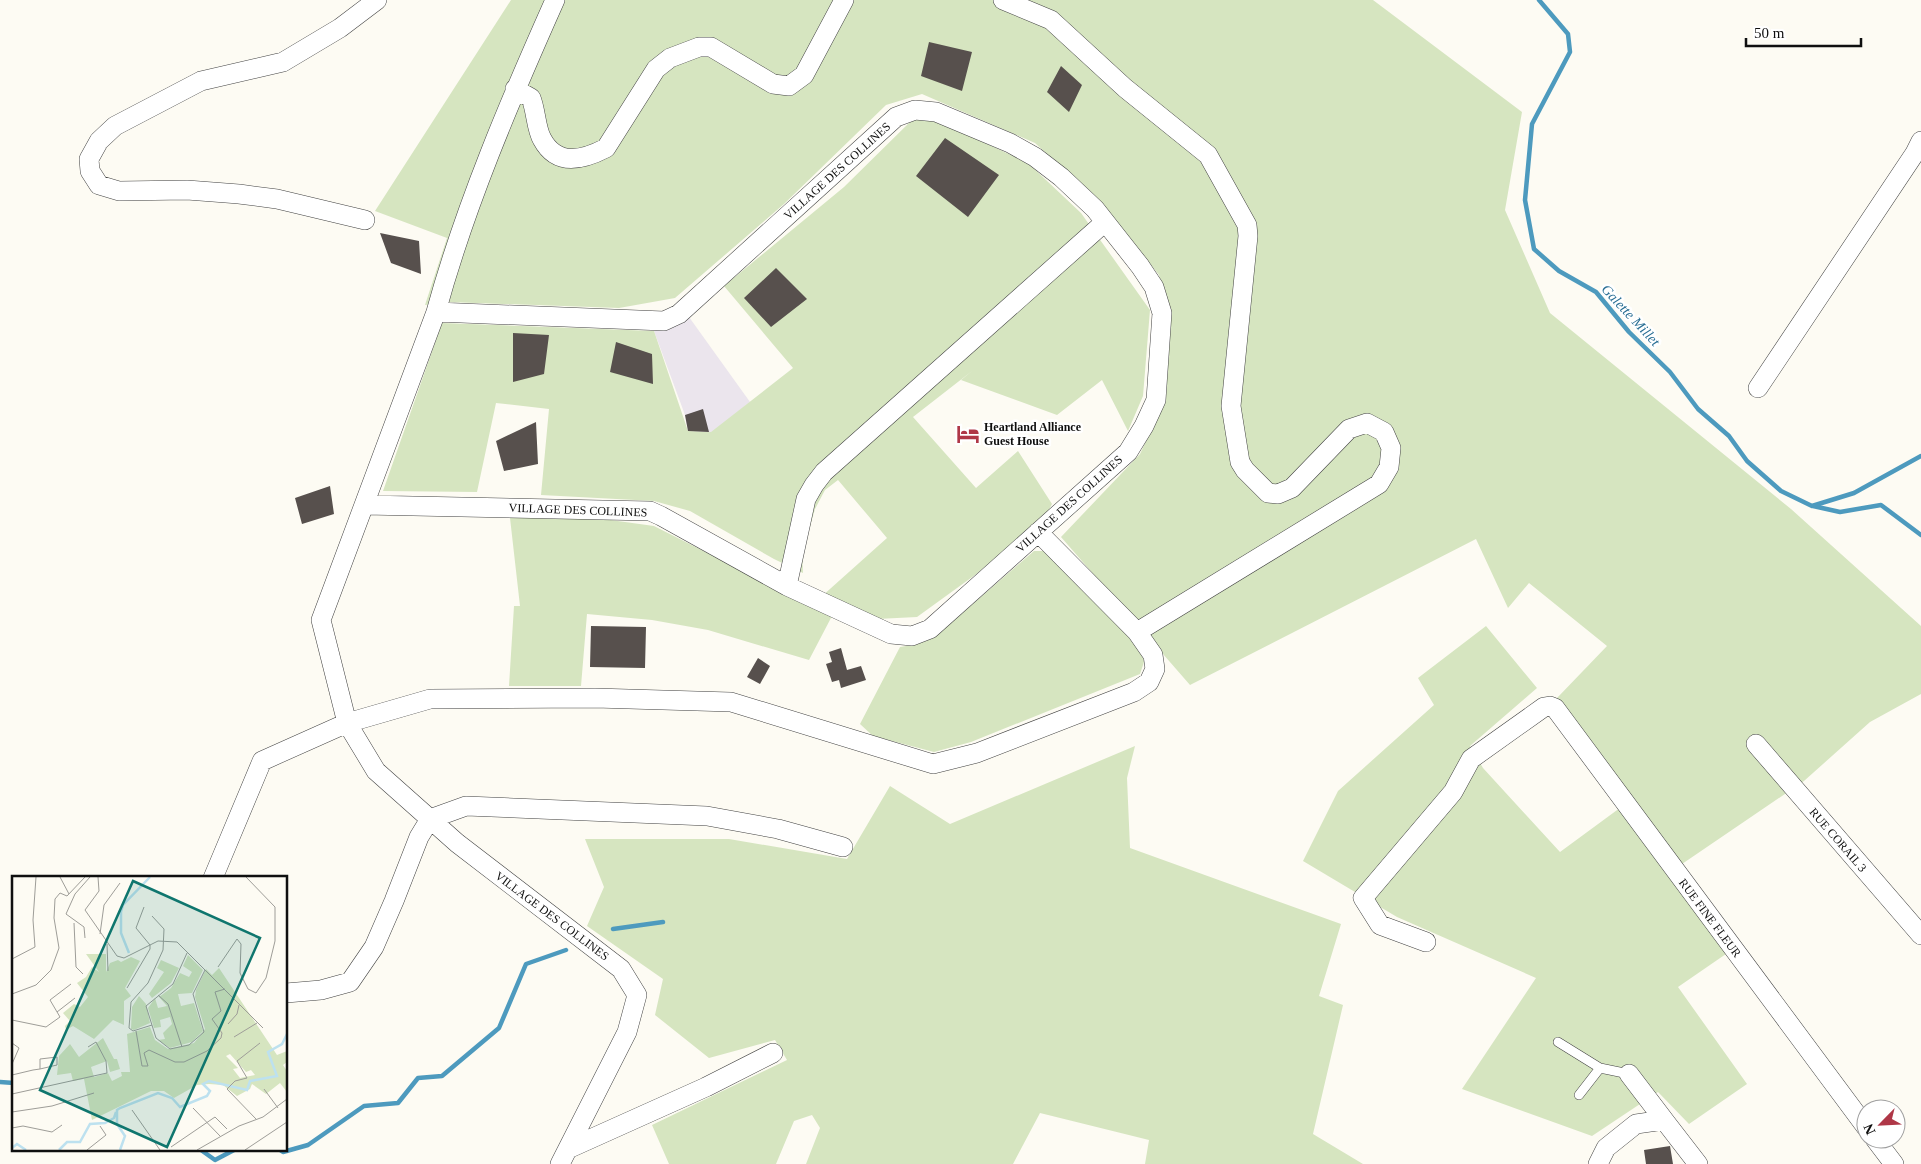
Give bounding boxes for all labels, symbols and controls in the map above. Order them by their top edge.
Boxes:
scale bar [1746,15,1861,47]
text: 50 m [1754,25,1785,41]
street label: VILLAGE DES COLLINES [781,119,893,223]
water label: Galette Millet [1598,282,1664,350]
place label: Heartland Alliance Guest House [984,420,1082,448]
hotel icon: Heartland Alliance Guest House [955,421,981,447]
street label: VILLAGE DES COLLINES [1013,452,1125,556]
street label: VILLAGE DES COLLINES [508,501,648,519]
street label: RUE CORAIL 3 [1806,805,1870,875]
street label: VILLAGE DES COLLINES [492,869,612,963]
inset map [12,876,288,1152]
street label: RUE FINE FLEUR [1676,876,1744,960]
north arrow [1856,1099,1906,1149]
text: N [1861,1121,1878,1137]

